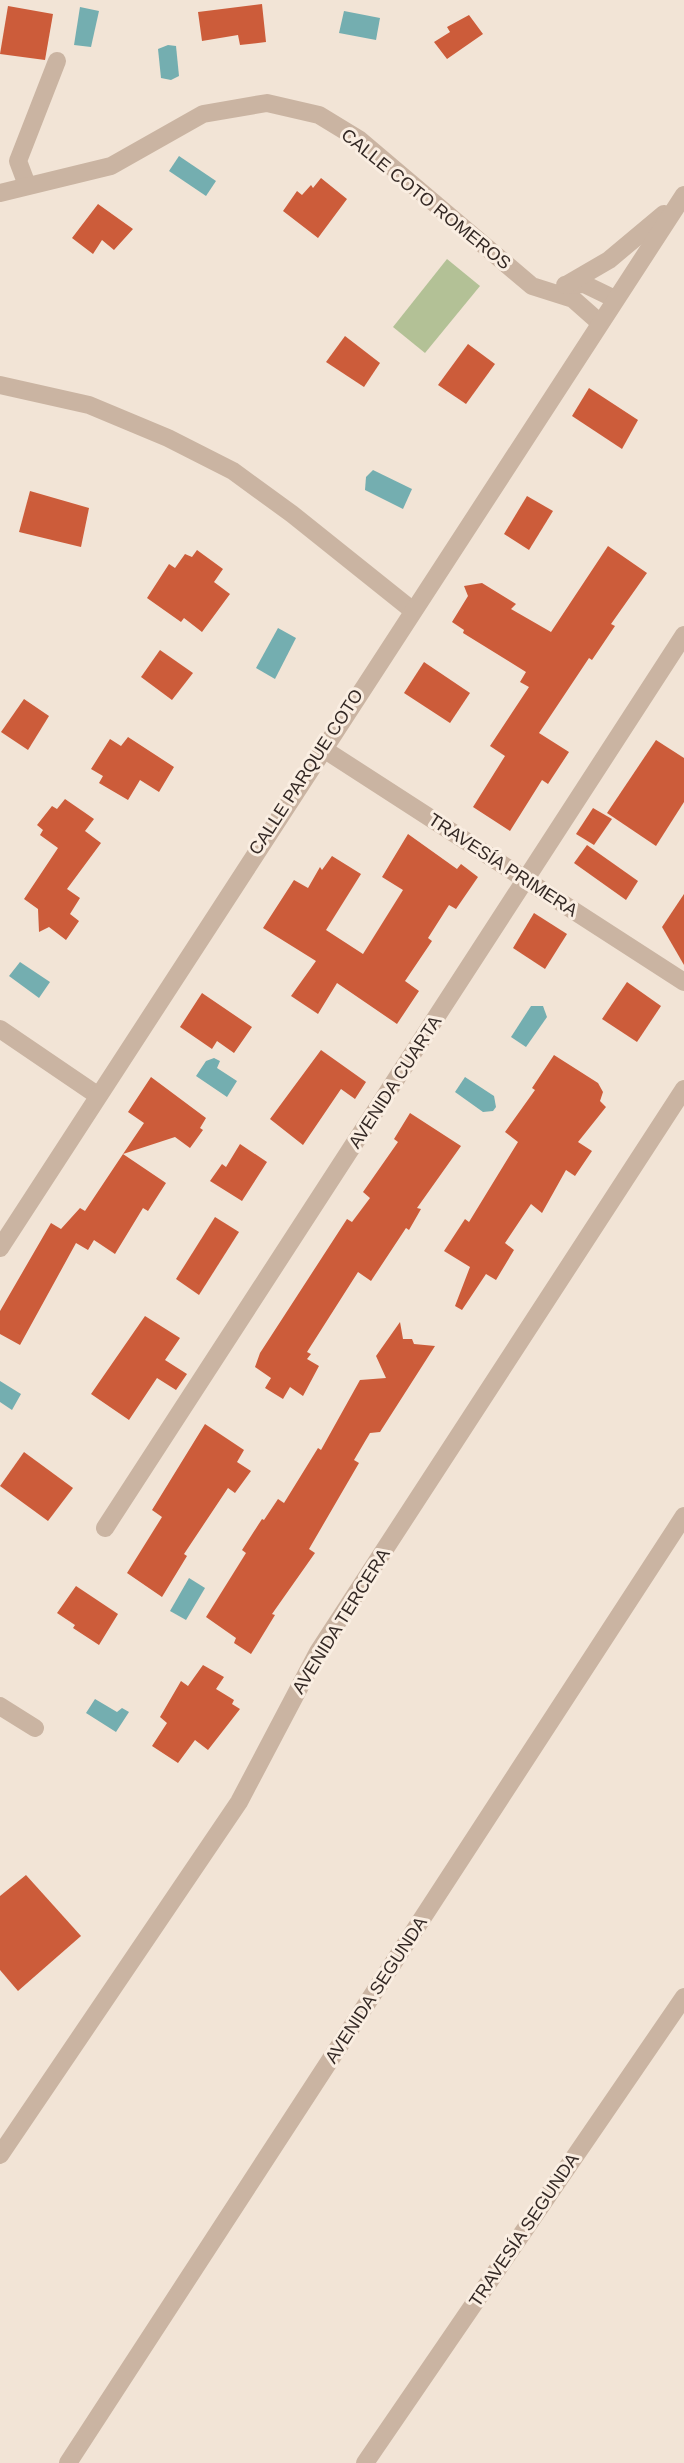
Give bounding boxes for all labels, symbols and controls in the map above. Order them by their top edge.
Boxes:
street label: CALLE COTO ROMEROS [337,125,515,273]
street label: CALLE PARQUE COTO [245,685,367,859]
street label: TRAVESÍA PRIMERA [425,809,581,921]
street label: AVENIDA CUARTA [345,1012,445,1152]
street label: AVENIDA TERCERA [288,1545,394,1697]
street label: AVENIDA SEGUNDA [321,1913,431,2067]
street label: TRAVESÍA SEGUNDA [465,2149,583,2311]

